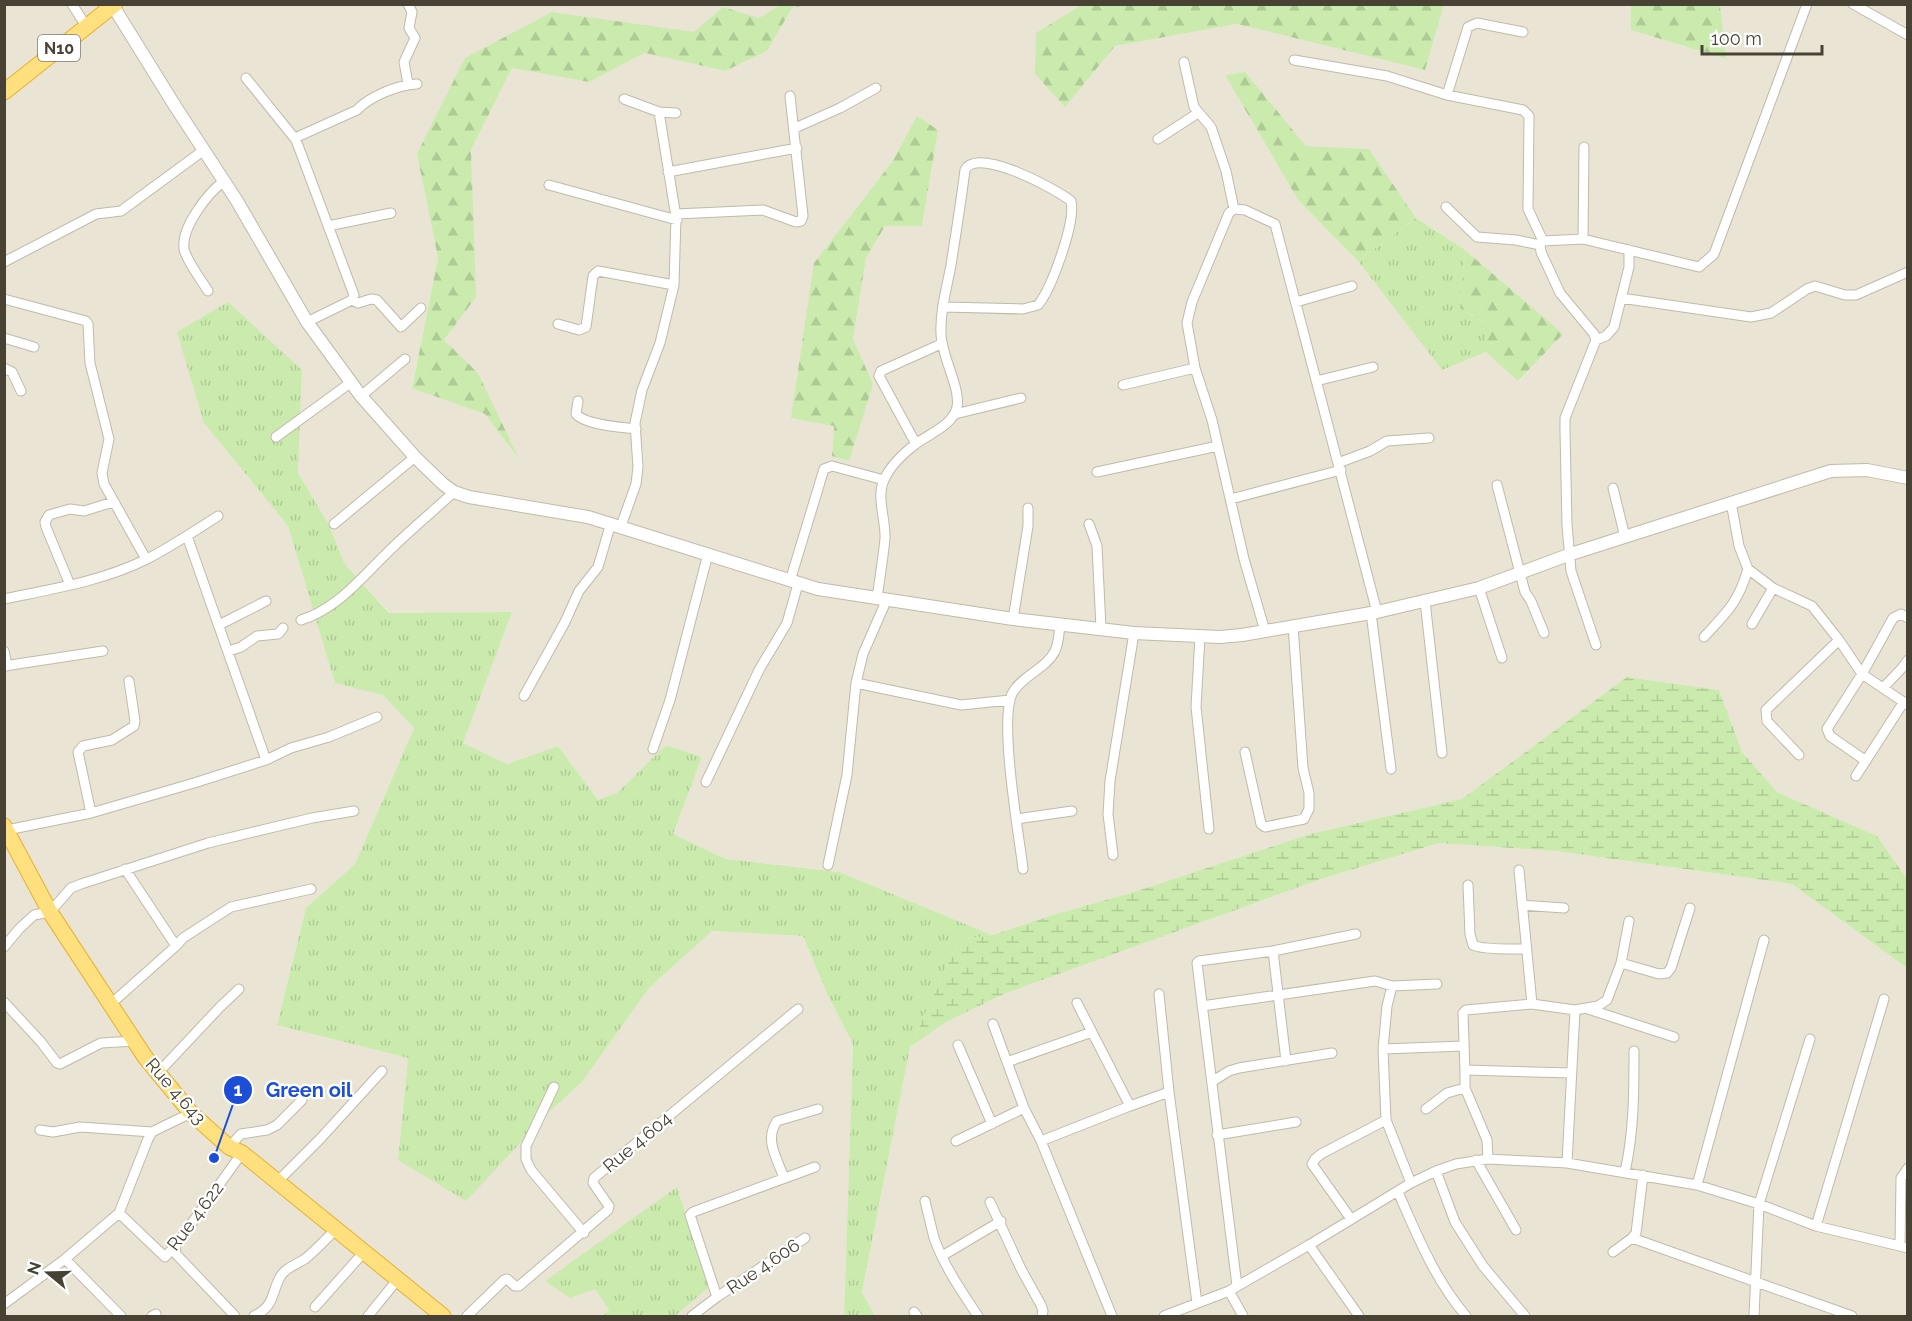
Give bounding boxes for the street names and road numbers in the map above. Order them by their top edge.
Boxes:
road number: N10 [38,35,80,61]
street label: Rue 4.643 [142,1054,210,1128]
street label: Rue 4.604 [599,1107,675,1177]
street label: Rue 4.622 [162,1178,228,1254]
street label: Rue 4.606 [723,1234,804,1298]

